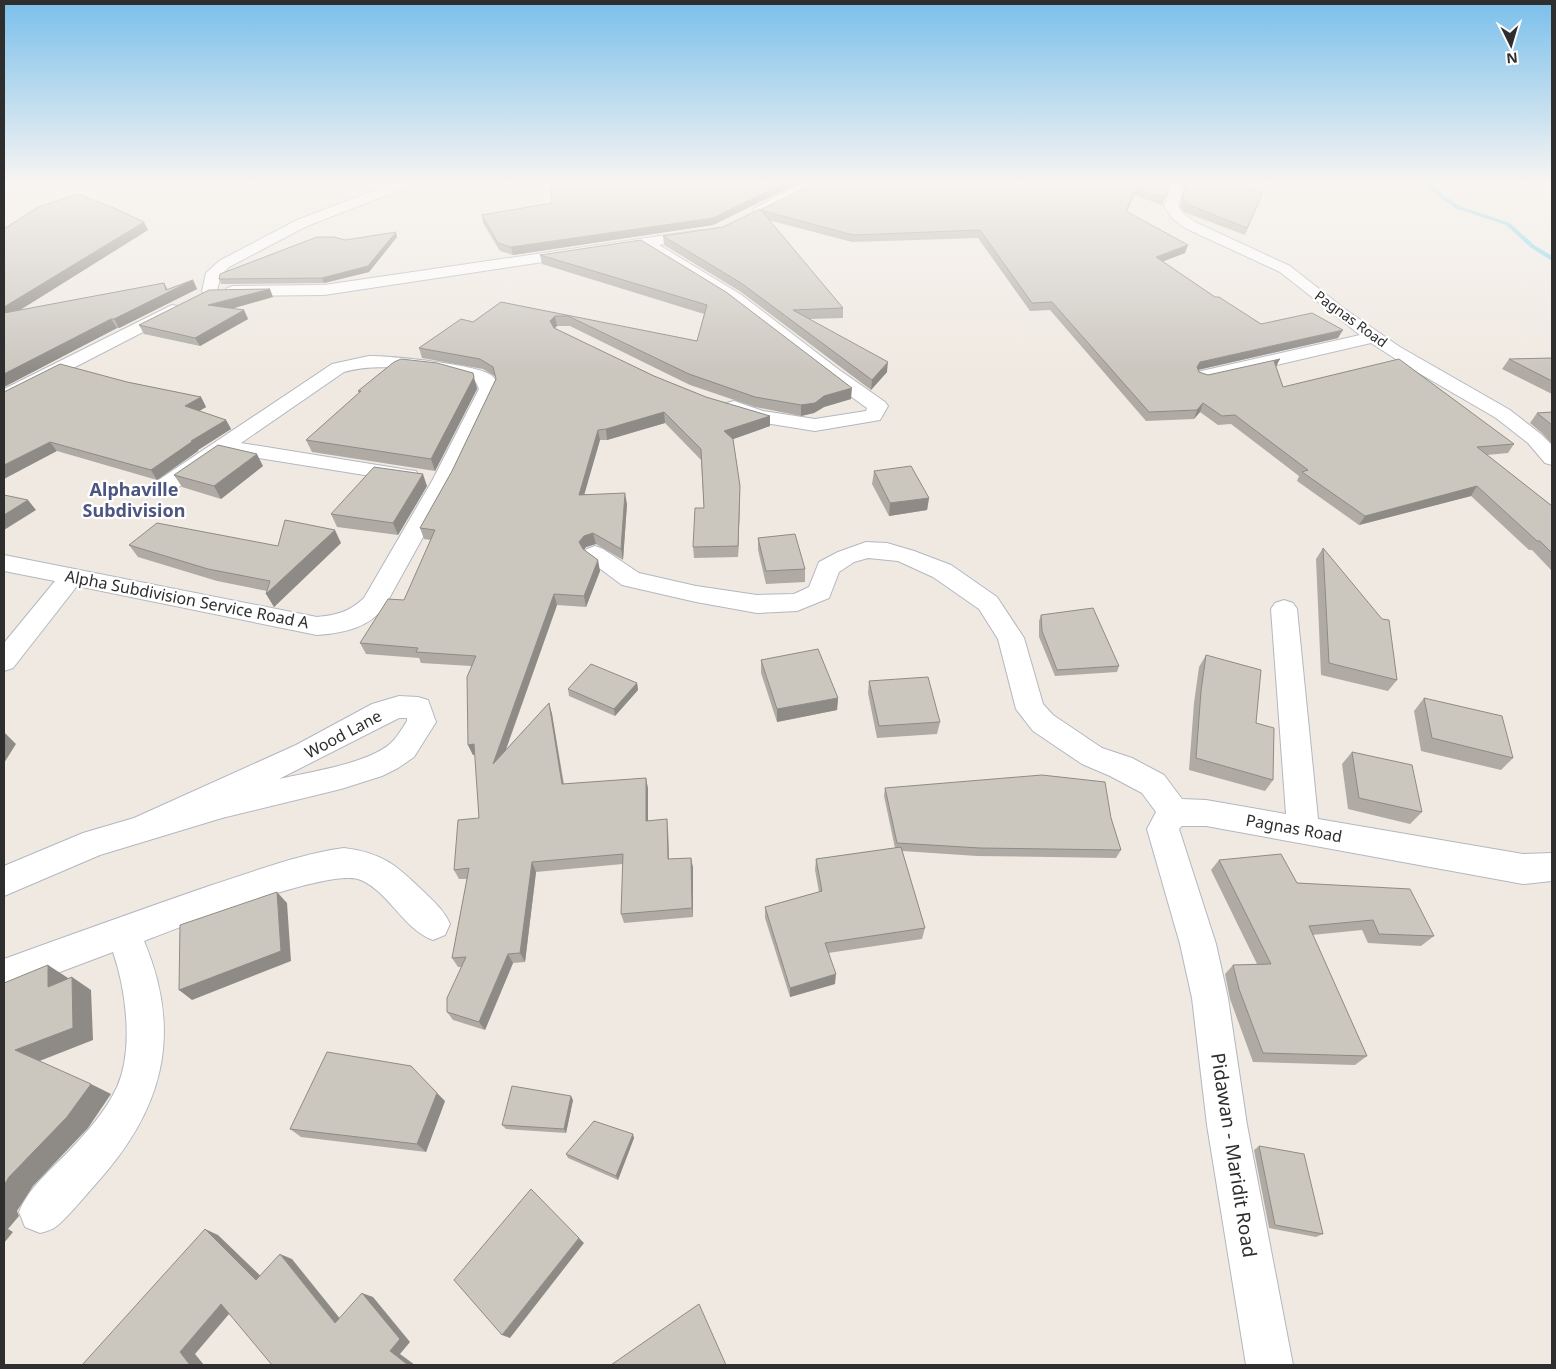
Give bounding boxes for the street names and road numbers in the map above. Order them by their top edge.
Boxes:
street label: Pagnas Road [1311,286,1391,351]
street label: Alpha Subdivision Service Road A [63,565,312,634]
street label: Wood Lane [301,705,385,763]
street label: Pagnas Road [1244,809,1344,847]
street label: Pidawan - Maridit Road [1205,1051,1263,1259]

